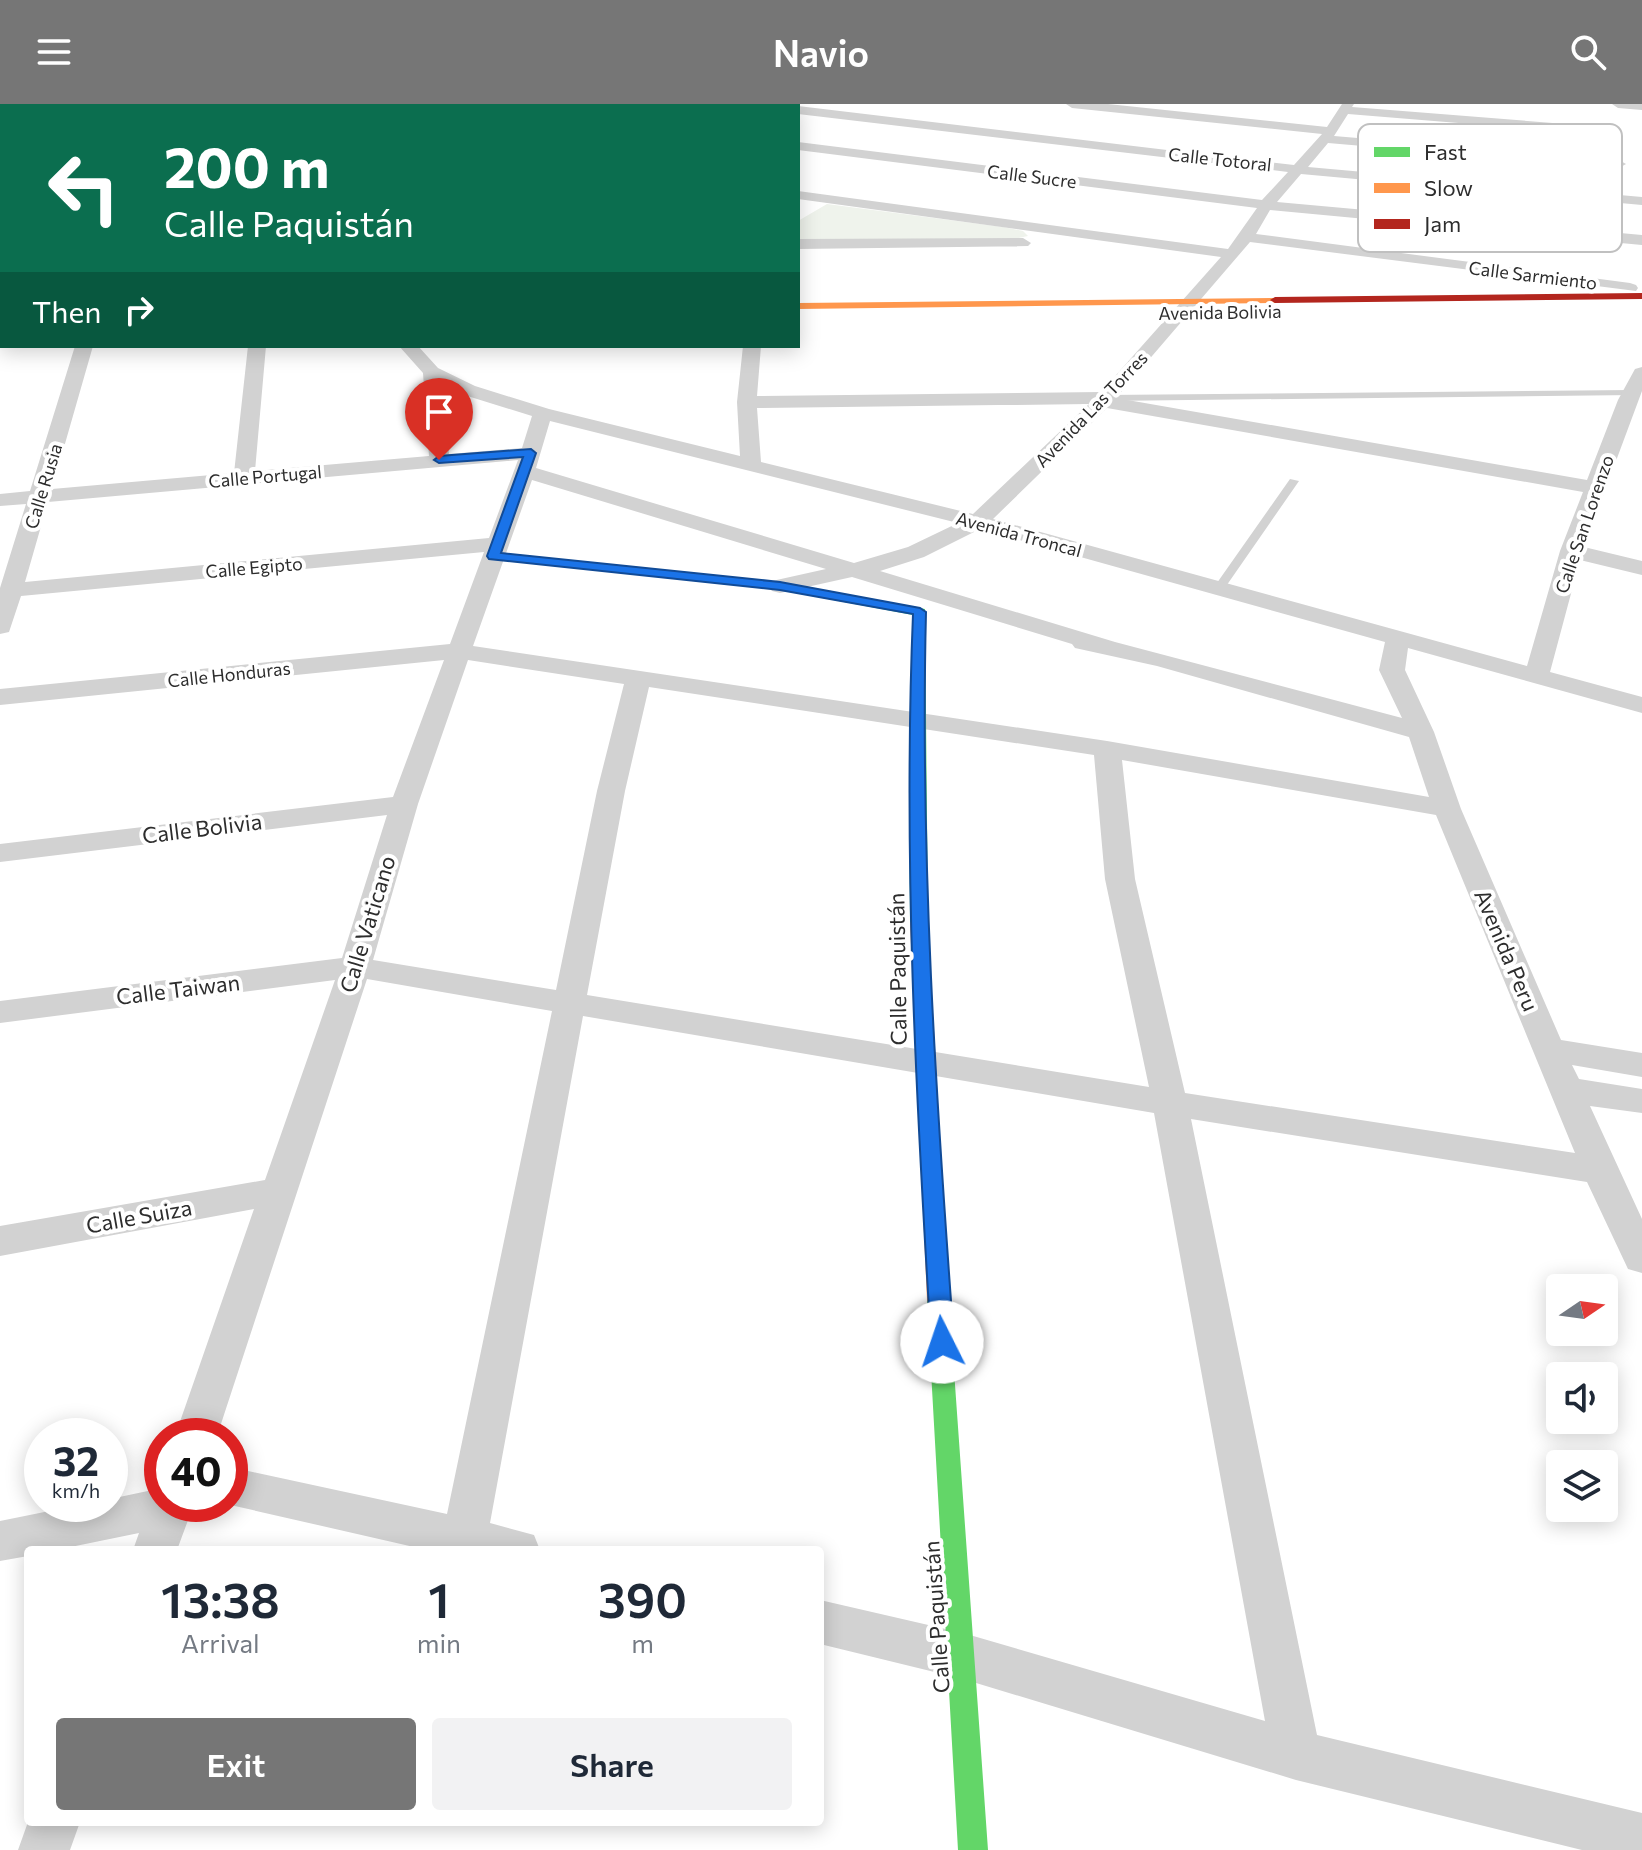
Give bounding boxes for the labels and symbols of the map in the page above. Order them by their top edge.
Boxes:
legend [1358,124,1622,252]
text: Fast [1424,138,1467,165]
street label: Calle Totoral [1167,143,1273,175]
street label: Calle Sucre [986,160,1078,192]
text: Slow [1424,174,1473,201]
text: Jam [1424,210,1461,237]
street label: Calle Sarmiento [1468,256,1598,294]
street label: Avenida Bolivia [1158,300,1282,324]
street label: Avenida Las Torres [1030,347,1152,471]
pin [405,378,473,460]
street label: Calle Rusia [20,441,66,531]
street label: Calle San Lorenzo [1550,452,1618,596]
street label: Calle Portugal [207,460,323,492]
street label: Avenida Troncal [954,507,1084,561]
street label: Calle Egipto [205,552,303,582]
street label: Calle Honduras [166,657,292,691]
street label: Calle Bolivia [140,807,264,849]
street label: Calle Vaticano [333,852,401,996]
street label: Avenida Peru [1469,885,1545,1015]
street label: Calle Paquistán [882,892,912,1046]
street label: Calle Taiwan [115,968,241,1010]
street label: Calle Suiza [84,1193,194,1239]
north arrow [1546,1274,1618,1346]
position arrow [900,1300,984,1384]
speed limit sign: 40 [144,1418,248,1522]
street label: Calle Paquistán [917,1540,955,1694]

